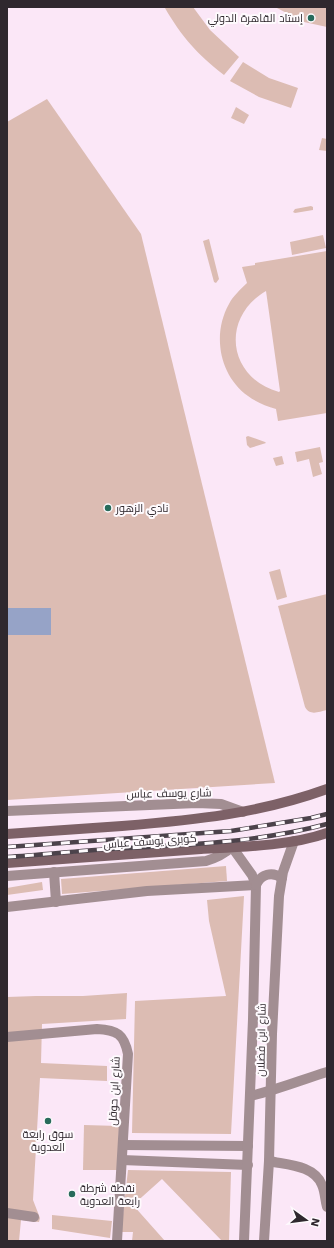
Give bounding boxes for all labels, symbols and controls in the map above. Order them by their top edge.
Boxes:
place label: إستاد القاهرة الدولي [208,12,303,27]
marker: إستاد القاهرة الدولي [306,13,316,23]
place label: نادي الزهور [115,502,168,517]
marker: نادي الزهور [103,503,113,513]
street label: شارع يوسف عباس [126,786,212,802]
street label: كوبرى يوسف عباس [103,832,197,851]
street label: شارع ابن فضلان [254,1003,270,1077]
street label: شارع ابن حوقل [106,1056,124,1126]
marker: سوق رابعة العدوية [43,1116,53,1126]
place label: سوق رابعة العدوية [23,1128,73,1154]
place label: نقطة شرطة رابعة العدوية [80,1182,140,1208]
marker: نقطة شرطة رابعة العدوية [67,1189,77,1199]
north arrow [286,1200,326,1240]
text: N [308,1217,323,1228]

